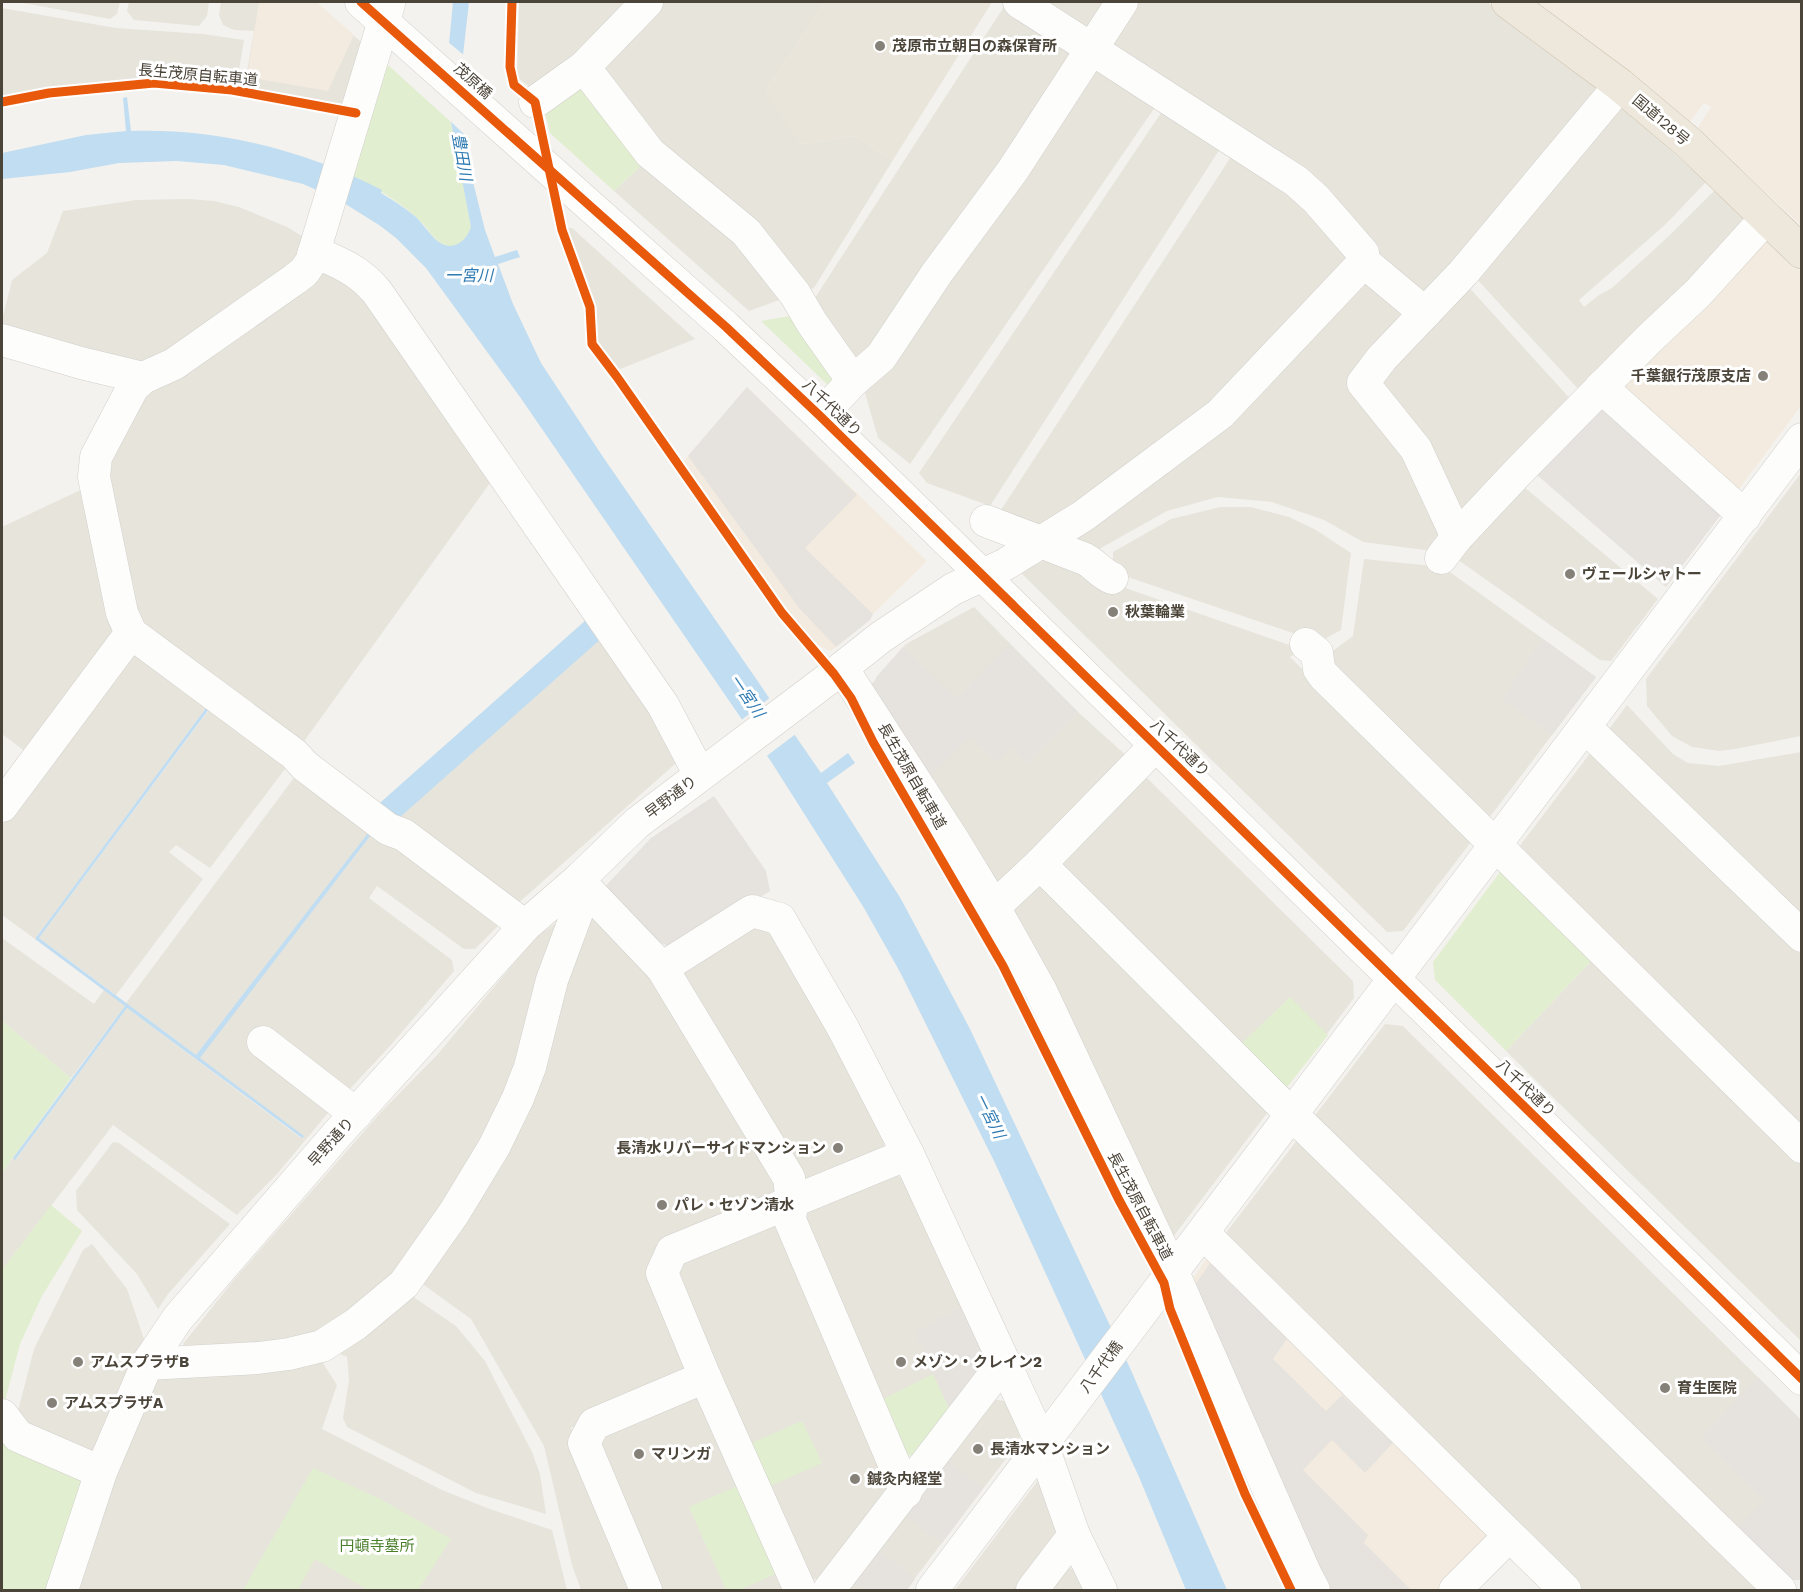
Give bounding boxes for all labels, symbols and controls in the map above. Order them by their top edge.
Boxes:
place label: 茂原市立朝日の森保育所 [892,37,1057,55]
marker: 茂原市立朝日の森保育所 [873,39,887,53]
street label: 茂原橋 [450,59,496,103]
street label: 長生茂原自転車道 [137,61,259,89]
street label: 国道128号 [1629,91,1693,149]
water label: 豊田川 [448,132,476,184]
water label: 一宮川 [445,266,495,285]
place label: 千葉銀行茂原支店 [1631,367,1751,385]
marker: 千葉銀行茂原支店 [1756,369,1770,383]
street label: 八千代通り [799,375,865,441]
place label: ヴェールシャトー [1582,565,1702,583]
marker: ヴェールシャトー [1563,567,1577,581]
place label: 秋葉輪業 [1125,603,1185,621]
marker: 秋葉輪業 [1106,605,1120,619]
water label: 一宮川 [726,671,769,723]
street label: 八千代通り [1147,715,1213,781]
street label: 長生茂原自転車道 [874,720,950,832]
street label: 早野通り [642,772,700,822]
street label: 八千代通り [1493,1055,1559,1121]
water label: 一宮川 [971,1090,1010,1144]
street label: 早野通り [304,1114,358,1170]
place label: 長清水リバーサイドマンション [616,1139,826,1157]
marker: 長清水リバーサイドマンション [831,1141,845,1155]
street label: 長生茂原自転車道 [1104,1149,1176,1263]
place label: パレ・セゾン清水 [674,1196,794,1214]
marker: パレ・セゾン清水 [655,1198,669,1212]
street label: 八千代橋 [1076,1338,1126,1396]
place label: アムスプラザB [90,1353,189,1371]
place label: メゾン・クレイン2 [913,1353,1042,1371]
marker: アムスプラザB [71,1355,85,1369]
marker: メゾン・クレイン2 [894,1355,908,1369]
place label: 育生医院 [1677,1379,1737,1397]
marker: 育生医院 [1658,1381,1672,1395]
place label: アムスプラザA [64,1394,164,1412]
marker: アムスプラザA [45,1396,59,1410]
place label: 長清水マンション [990,1440,1110,1458]
marker: 長清水マンション [971,1442,985,1456]
place label: マリンガ [651,1445,711,1463]
marker: マリンガ [632,1447,646,1461]
place label: 鍼灸内経堂 [867,1470,942,1488]
marker: 鍼灸内経堂 [848,1472,862,1486]
park label: 円頓寺墓所 [339,1537,415,1555]

